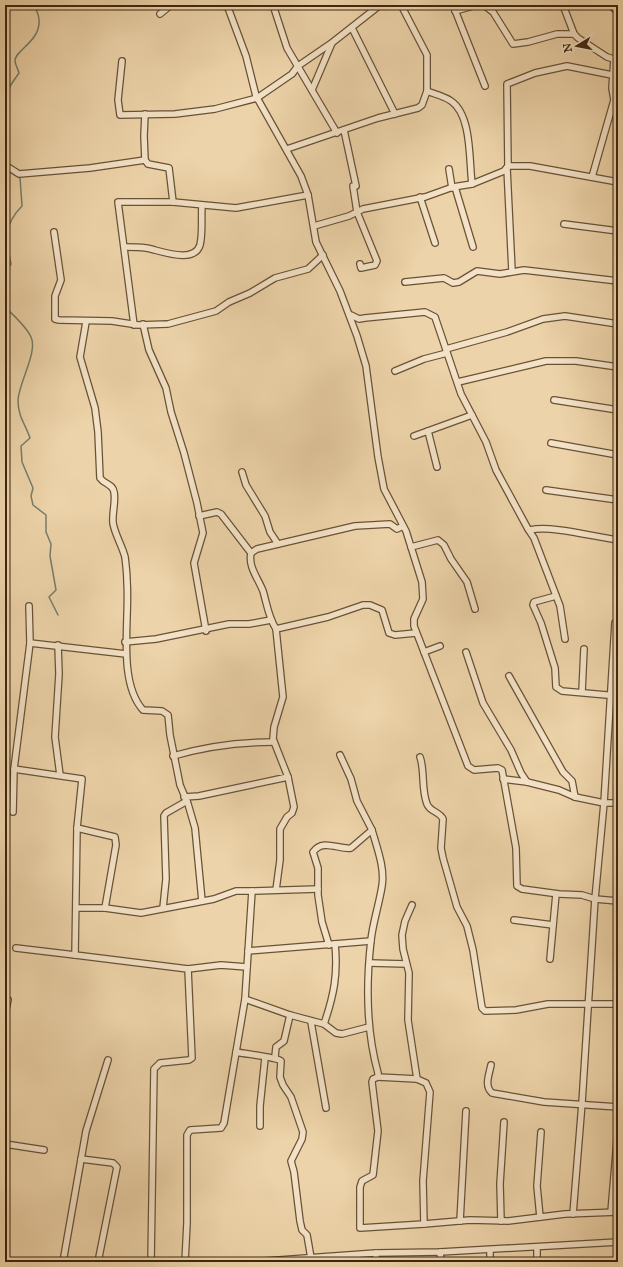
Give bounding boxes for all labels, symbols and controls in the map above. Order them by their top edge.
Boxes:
north arrow [557,26,597,66]
text: N [560,41,575,53]

